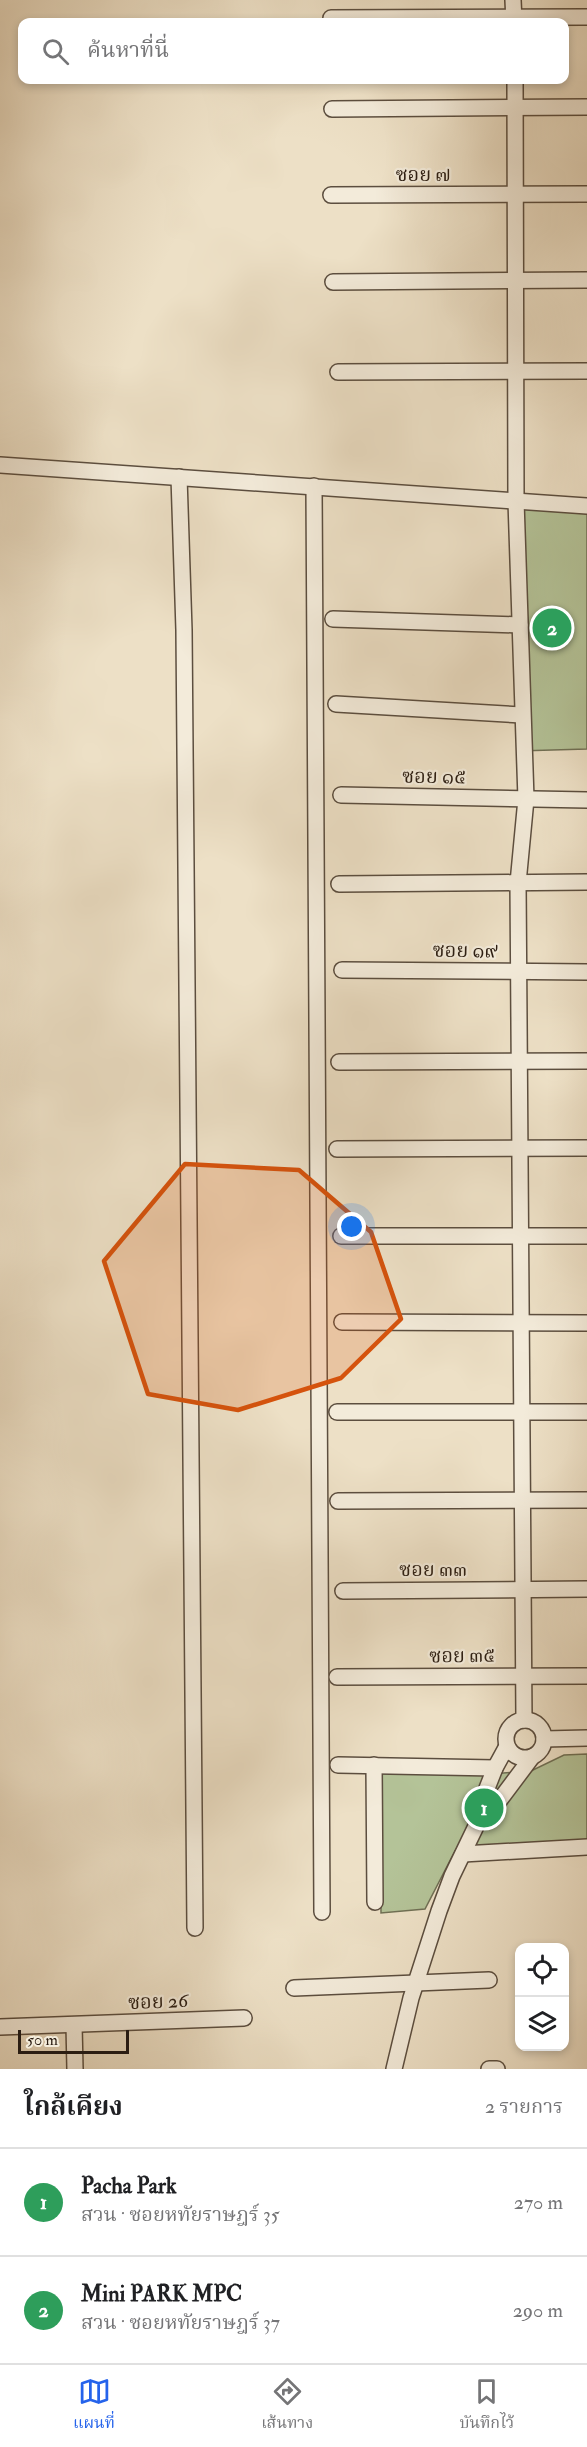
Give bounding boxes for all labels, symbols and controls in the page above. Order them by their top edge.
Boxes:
search box [18,18,569,84]
icon: search [39,35,72,68]
text: ค้นหาที่นี่ [87,36,169,64]
street label: ซอย ๗ [395,162,451,187]
pin: 2 [532,606,572,650]
street label: ซอย ๑๕ [402,763,466,790]
street label: ซอย ๑๙ [432,937,498,964]
your location [337,1212,366,1241]
street label: ซอย ๓๓ [399,1557,467,1582]
street label: ซอย ๓๕ [429,1642,495,1669]
pin: 1 [464,1786,504,1830]
map controls [515,1943,569,2051]
button: locate [515,1943,569,1997]
street label: ซอย 26 [128,1988,189,2015]
button: layers [515,1997,569,2051]
scale bar [18,2027,129,2054]
text: 50 m [27,2030,58,2050]
text: ใกล้เคียง [24,2091,123,2123]
text: 2 รายการ [485,2094,563,2119]
text: Pacha Park [81,2172,177,2200]
text: 1 [40,2190,47,2215]
text: 270 m [514,2190,563,2215]
text: สวน · ซอยหทัยราษฎร์ 35 [81,2202,279,2227]
text: Mini PARK MPC [81,2280,242,2308]
text: 2 [38,2298,49,2323]
text: 290 m [513,2298,563,2323]
text: สวน · ซอยหทัยราษฎร์ 37 [81,2310,280,2335]
tab: แผนที่ [73,2375,115,2437]
tab: เส้นทาง [261,2375,313,2437]
tab: บันทึกไว้ [459,2375,514,2437]

